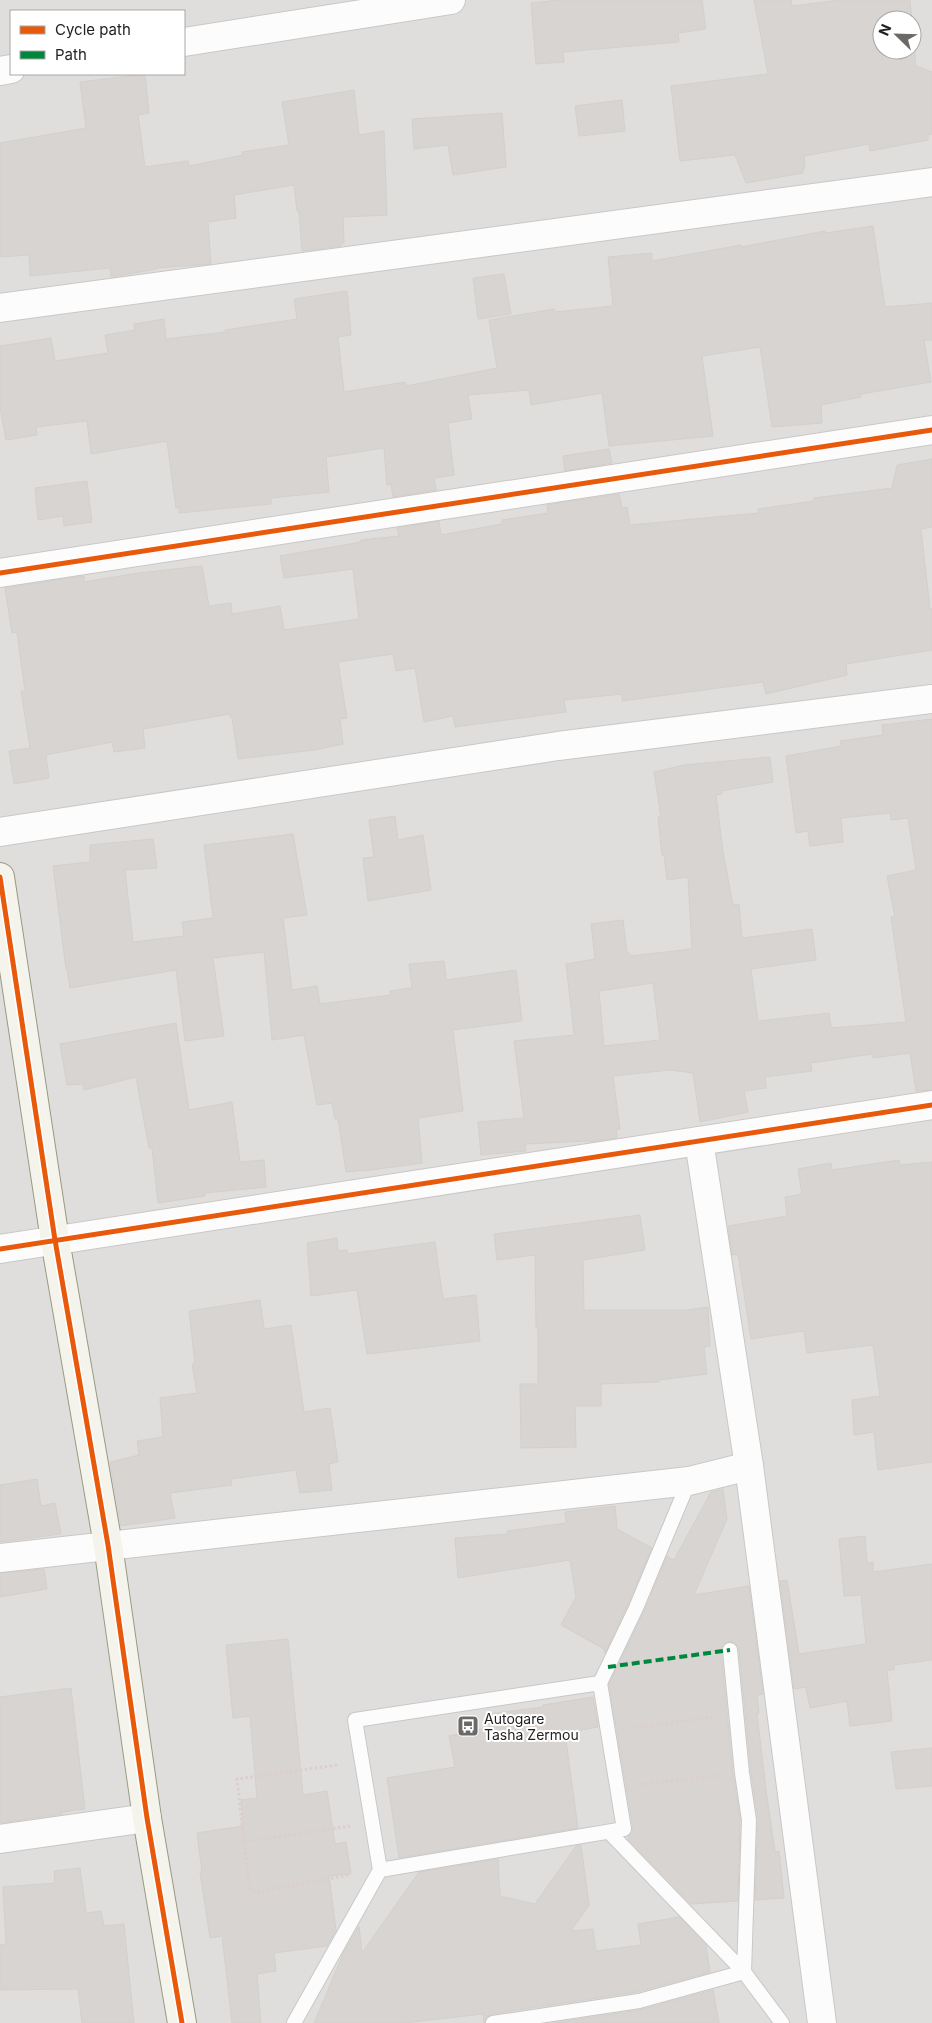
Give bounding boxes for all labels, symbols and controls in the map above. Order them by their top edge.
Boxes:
legend [10,10,185,75]
north arrow [872,10,922,60]
text: Cycle path [55,20,131,39]
text: N [875,21,894,38]
text: Path [55,45,87,64]
place label: Autogare Tasha Zermou [484,1710,579,1743]
bus stop icon: Autogare Tasha Zermou [456,1714,480,1738]

